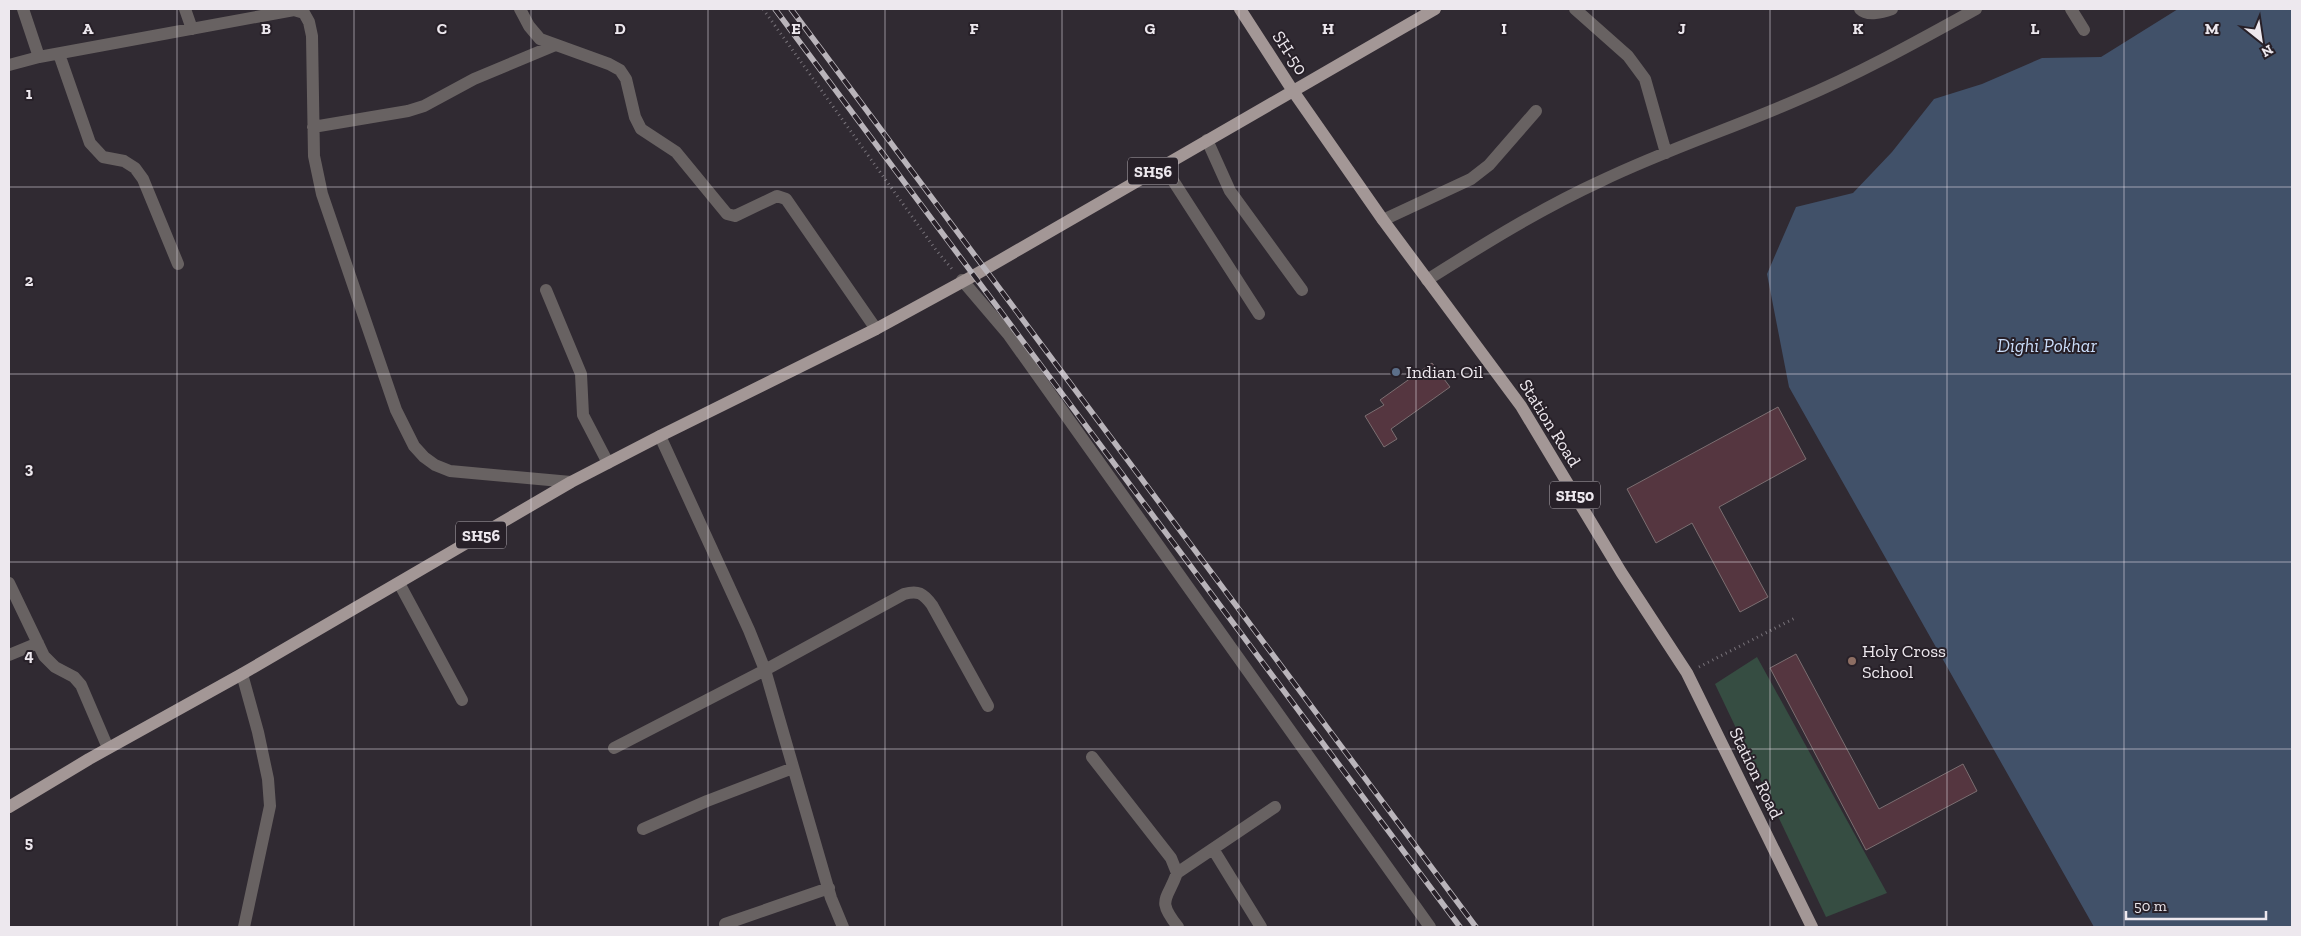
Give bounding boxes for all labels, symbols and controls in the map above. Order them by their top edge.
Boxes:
north arrow [2236,15,2286,65]
text: A [83,19,94,38]
text: B [261,19,271,38]
text: C [437,19,447,38]
text: D [614,19,626,38]
text: E [791,19,801,38]
text: F [969,19,979,38]
text: G [1145,19,1156,38]
text: H [1322,19,1334,38]
text: I [1501,19,1507,38]
text: J [1678,19,1686,38]
text: K [1853,19,1864,38]
text: L [2031,19,2040,38]
text: M [2205,19,2219,38]
street label: SH-50 [1268,27,1312,79]
text: N [2258,41,2276,61]
text: 1 [26,84,33,103]
road number: SH56 [1128,158,1178,185]
text: 2 [25,271,34,290]
water label: Dighi Pokhar [1997,334,2097,357]
place label: Indian Oil [1406,361,1483,383]
marker: Indian Oil [1390,366,1402,378]
street label: Station Road [1514,375,1586,471]
text: 3 [25,459,34,478]
road number: SH50 [1550,482,1600,508]
road number: SH56 [456,522,506,548]
place label: Holy Cross School [1862,640,1946,683]
text: 4 [24,646,34,665]
marker: Holy Cross School [1846,655,1858,667]
street label: Station Road [1724,724,1788,822]
text: 5 [25,833,33,852]
scale bar [2126,888,2266,920]
text: 50 m [2134,897,2167,915]

